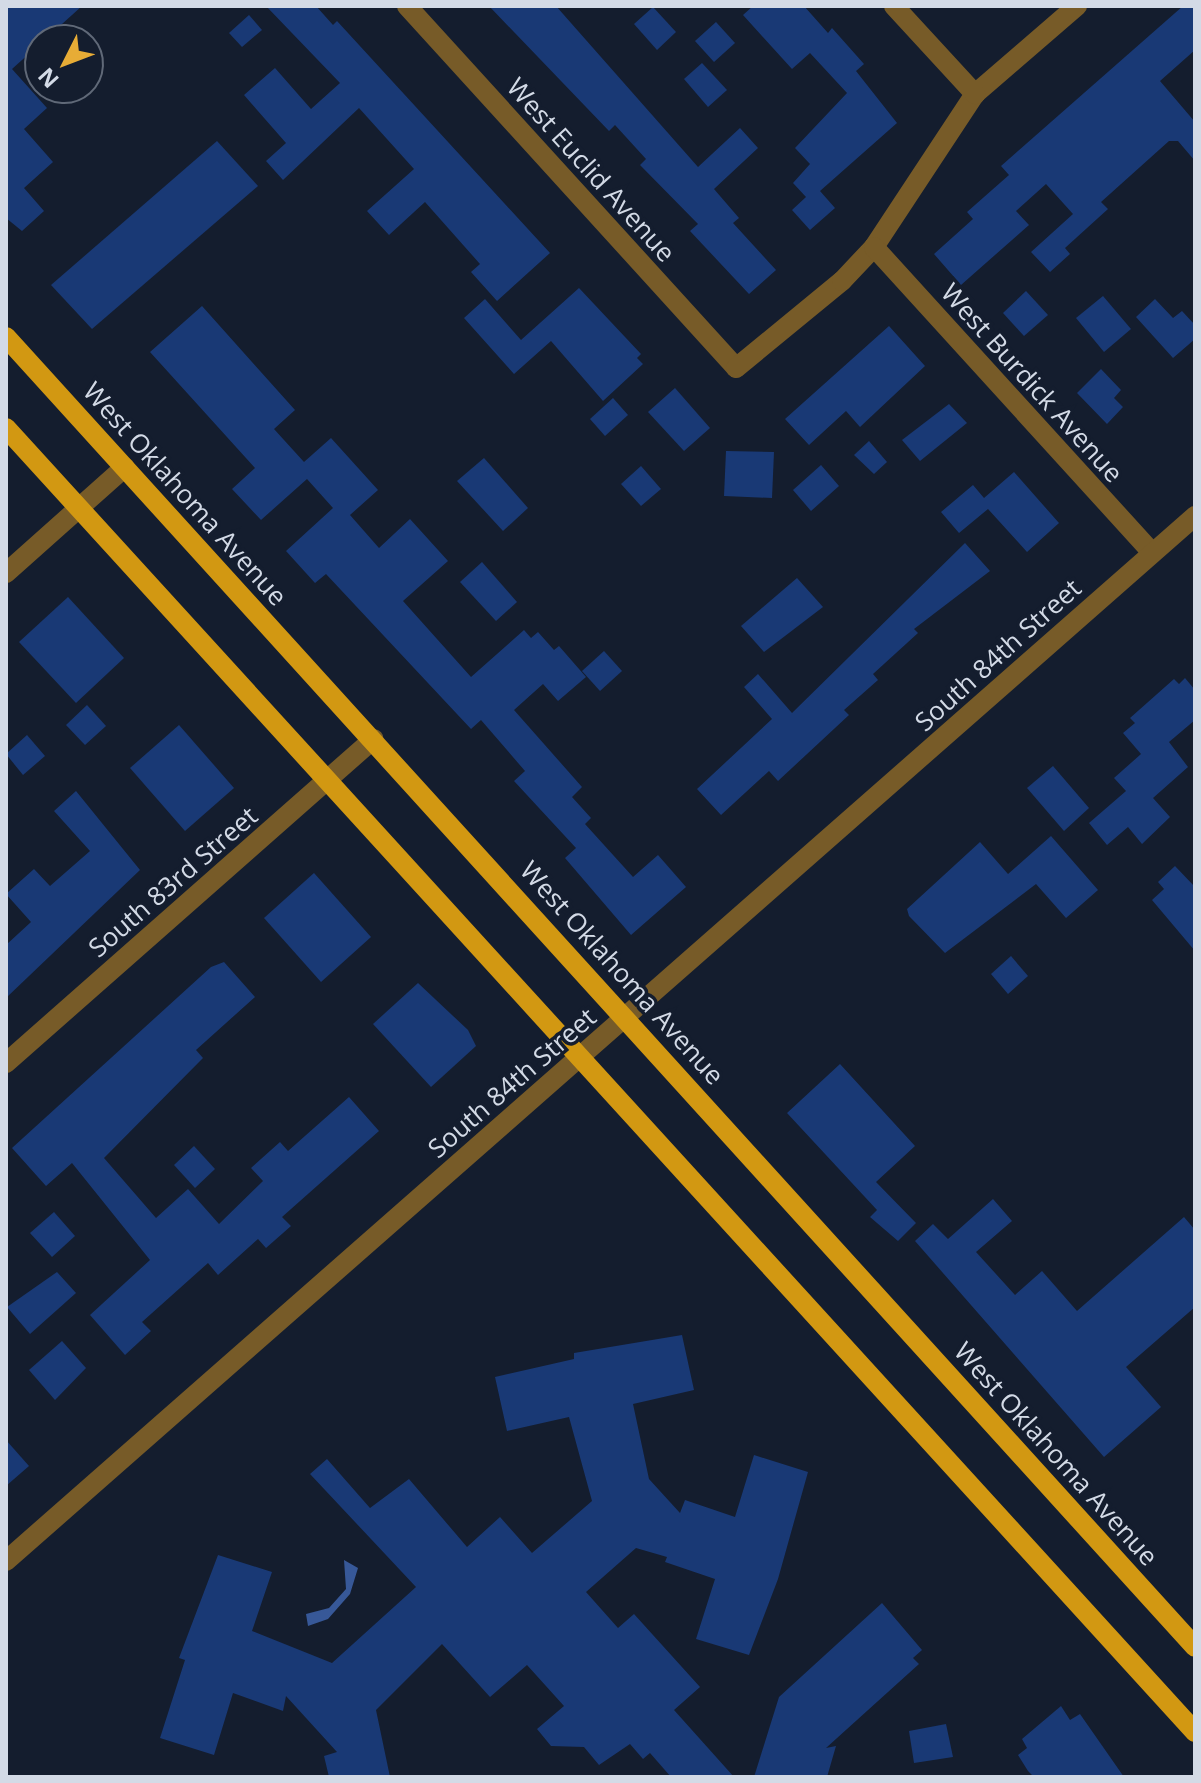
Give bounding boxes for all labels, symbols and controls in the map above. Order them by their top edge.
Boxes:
north arrow [24,24,104,104]
text: N [31,62,65,95]
street label: West Euclid Avenue [500,72,682,268]
street label: West Burdick Avenue [935,277,1129,489]
street label: West Oklahoma Avenue [77,376,293,612]
street label: South 84th Street [909,572,1087,738]
street label: South 83rd Street [82,800,264,964]
street label: West Oklahoma Avenue [514,855,730,1091]
street label: South 84th Street [422,1002,602,1164]
street label: West Oklahoma Avenue [948,1336,1164,1572]

